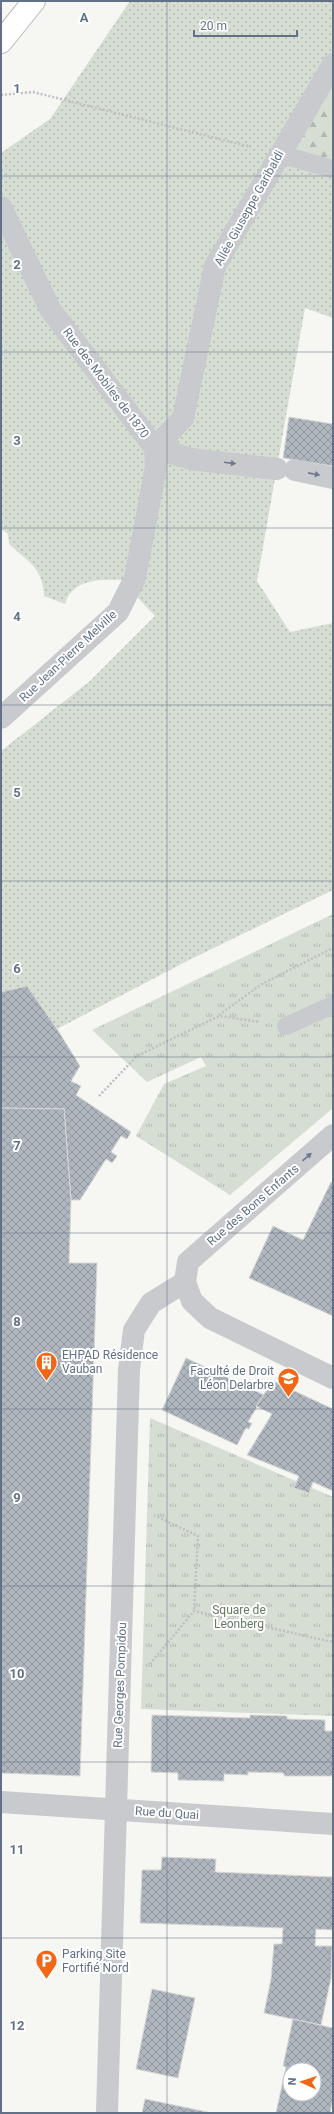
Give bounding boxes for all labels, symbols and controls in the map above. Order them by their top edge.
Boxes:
text: A [80,10,89,25]
scale bar [194,12,297,38]
text: 20 m [200,19,227,33]
text: 1 [13,81,21,96]
street label: Allée Giuseppe Garibaldi [211,148,287,268]
text: 2 [13,257,21,272]
street label: Rue des Mobiles de 1870 [60,325,152,441]
text: 3 [13,433,21,448]
one-way arrow [224,460,236,467]
one-way arrow [308,471,320,477]
street label: Rue Jean-Pierre Melville [17,607,119,705]
text: 4 [13,609,21,624]
text: 5 [13,785,21,800]
text: 6 [13,961,21,976]
text: 7 [13,1138,21,1153]
one-way arrow [302,1152,312,1161]
street label: Rue des Bons Enfants [204,1161,302,1249]
text: 8 [13,1314,21,1329]
place label: EHPAD Résidence Vauban [62,1348,158,1376]
building icon: EHPAD Résidence Vauban [34,1349,60,1382]
place label: Faculté de Droit Léon Delarbre [190,1364,274,1392]
school or university icon: Faculté de Droit Léon Delarbre [276,1365,302,1398]
text: 9 [13,1490,21,1505]
park label: Square de Leonberg [212,1603,266,1631]
street label: Rue Georges Pompidou [111,1622,129,1748]
text: 10 [10,1666,24,1681]
street label: Rue du Quai [135,1804,200,1822]
text: 11 [10,1842,24,1857]
place label: Parking Site Fortifié Nord [62,1947,129,1975]
parking icon: Parking Site Fortifié Nord [33,1948,59,1981]
text: 12 [10,2018,24,2033]
north arrow [282,2062,322,2102]
text: N [286,2077,299,2086]

